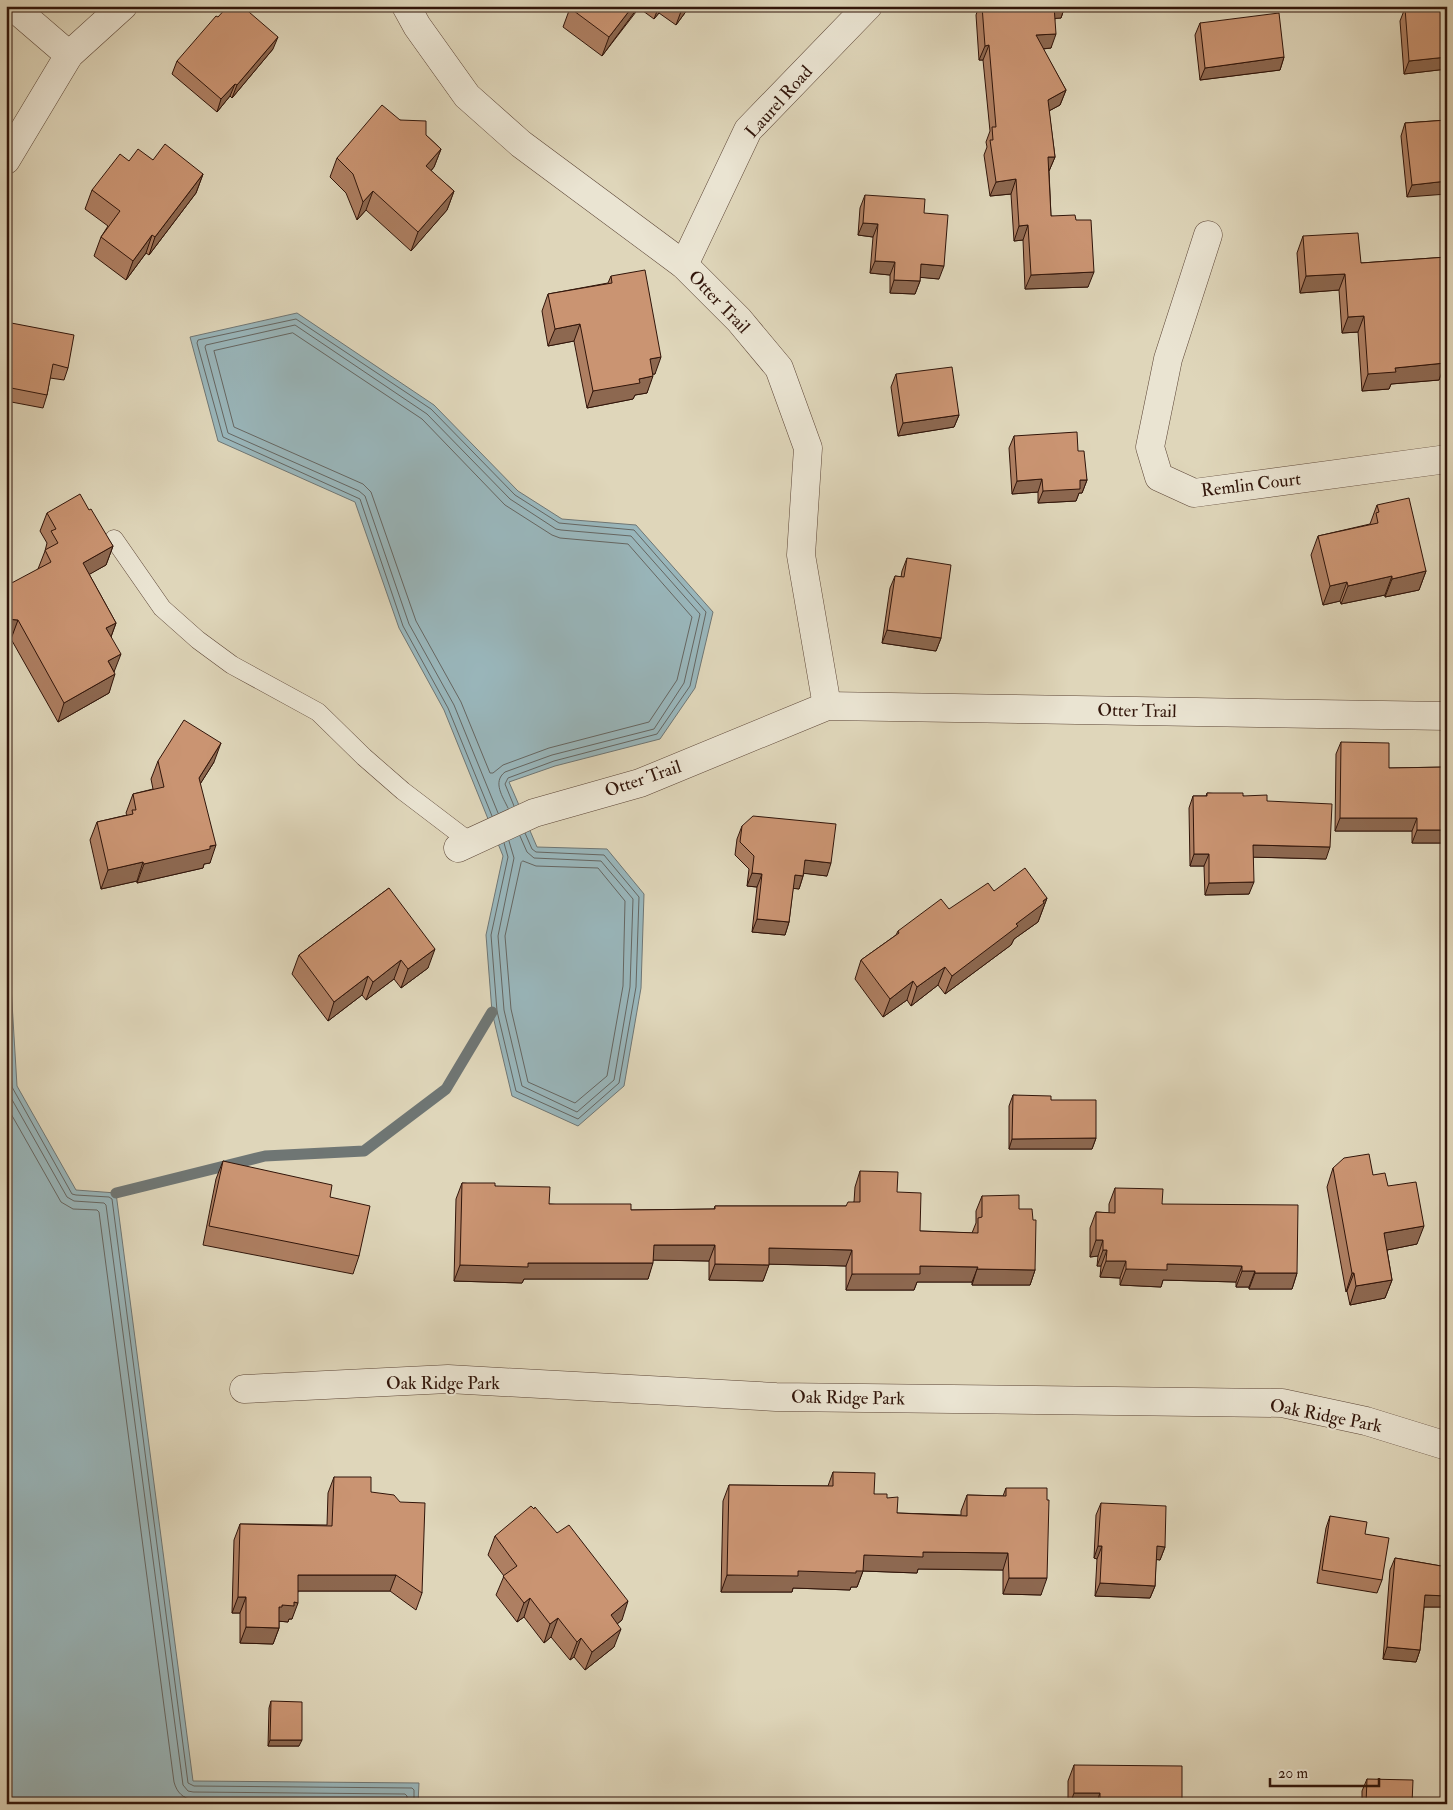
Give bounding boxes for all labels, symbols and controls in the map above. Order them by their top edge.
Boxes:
street label: Laurel Road [740,61,818,143]
street label: Otter Trail [683,265,755,339]
street label: Remlin Court [1200,467,1302,503]
street label: Otter Trail [1097,699,1177,723]
street label: Otter Trail [602,755,685,803]
street label: Oak Ridge Park [386,1372,500,1395]
street label: Oak Ridge Park [791,1386,905,1410]
street label: Oak Ridge Park [1268,1394,1384,1438]
scale bar [1270,1755,1379,1787]
text: 20 m [1278,1764,1308,1783]

